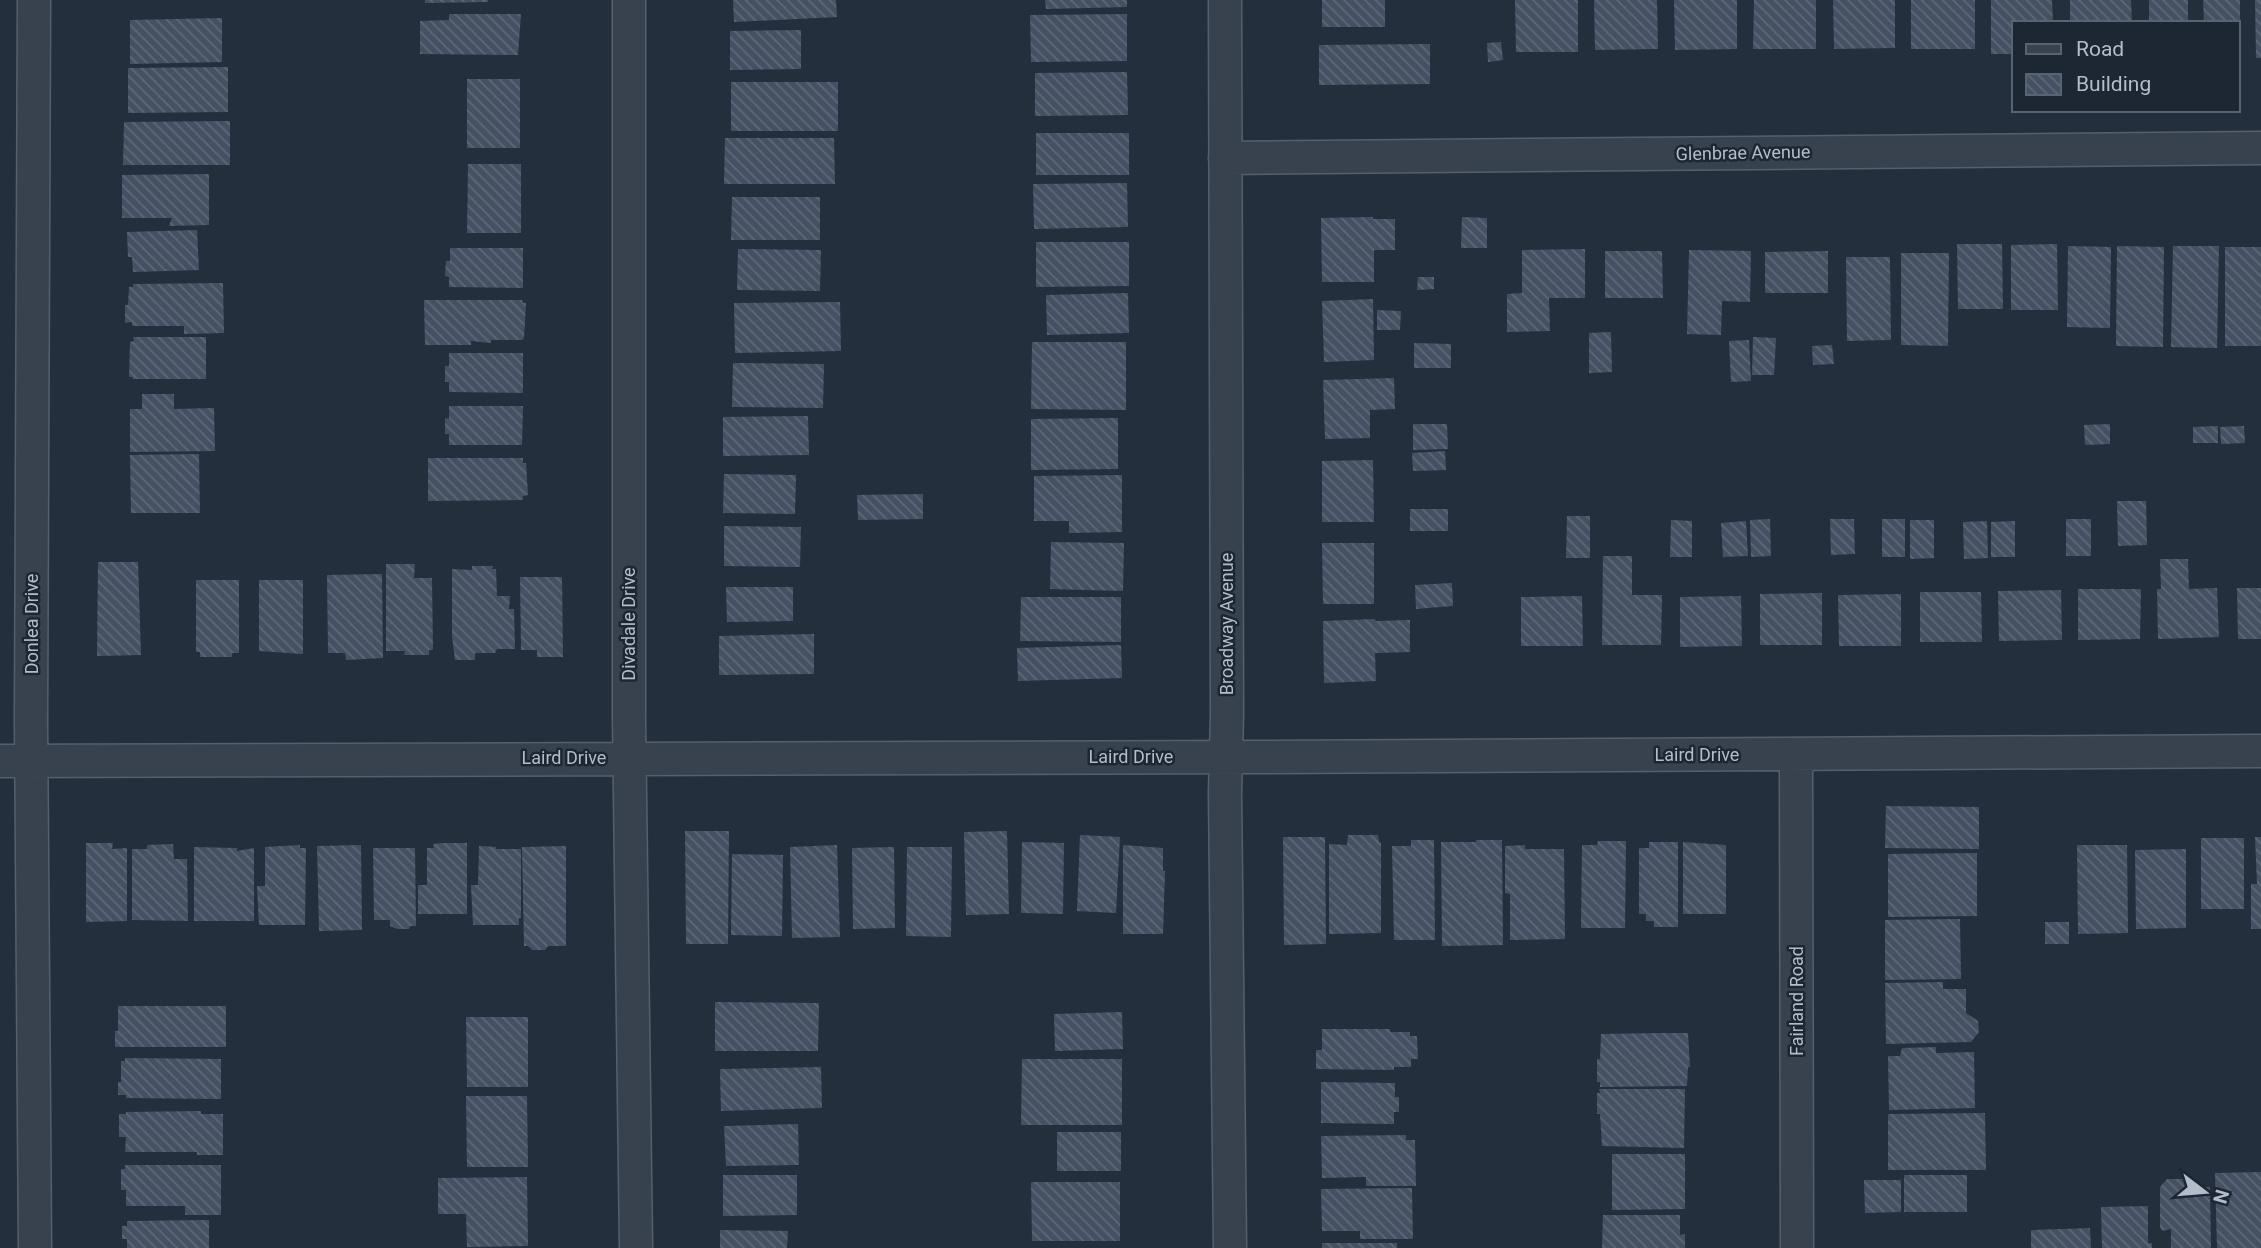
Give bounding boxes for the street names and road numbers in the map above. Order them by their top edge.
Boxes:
street label: Glenbrae Avenue [1675,141,1810,164]
street label: Broadway Avenue [1216,553,1237,695]
street label: Divadale Drive [618,567,639,681]
street label: Donlea Drive [21,574,42,674]
street label: Laird Drive [1655,744,1739,765]
street label: Laird Drive [1089,746,1173,767]
street label: Laird Drive [522,747,606,768]
street label: Fairland Road [1786,946,1807,1056]

